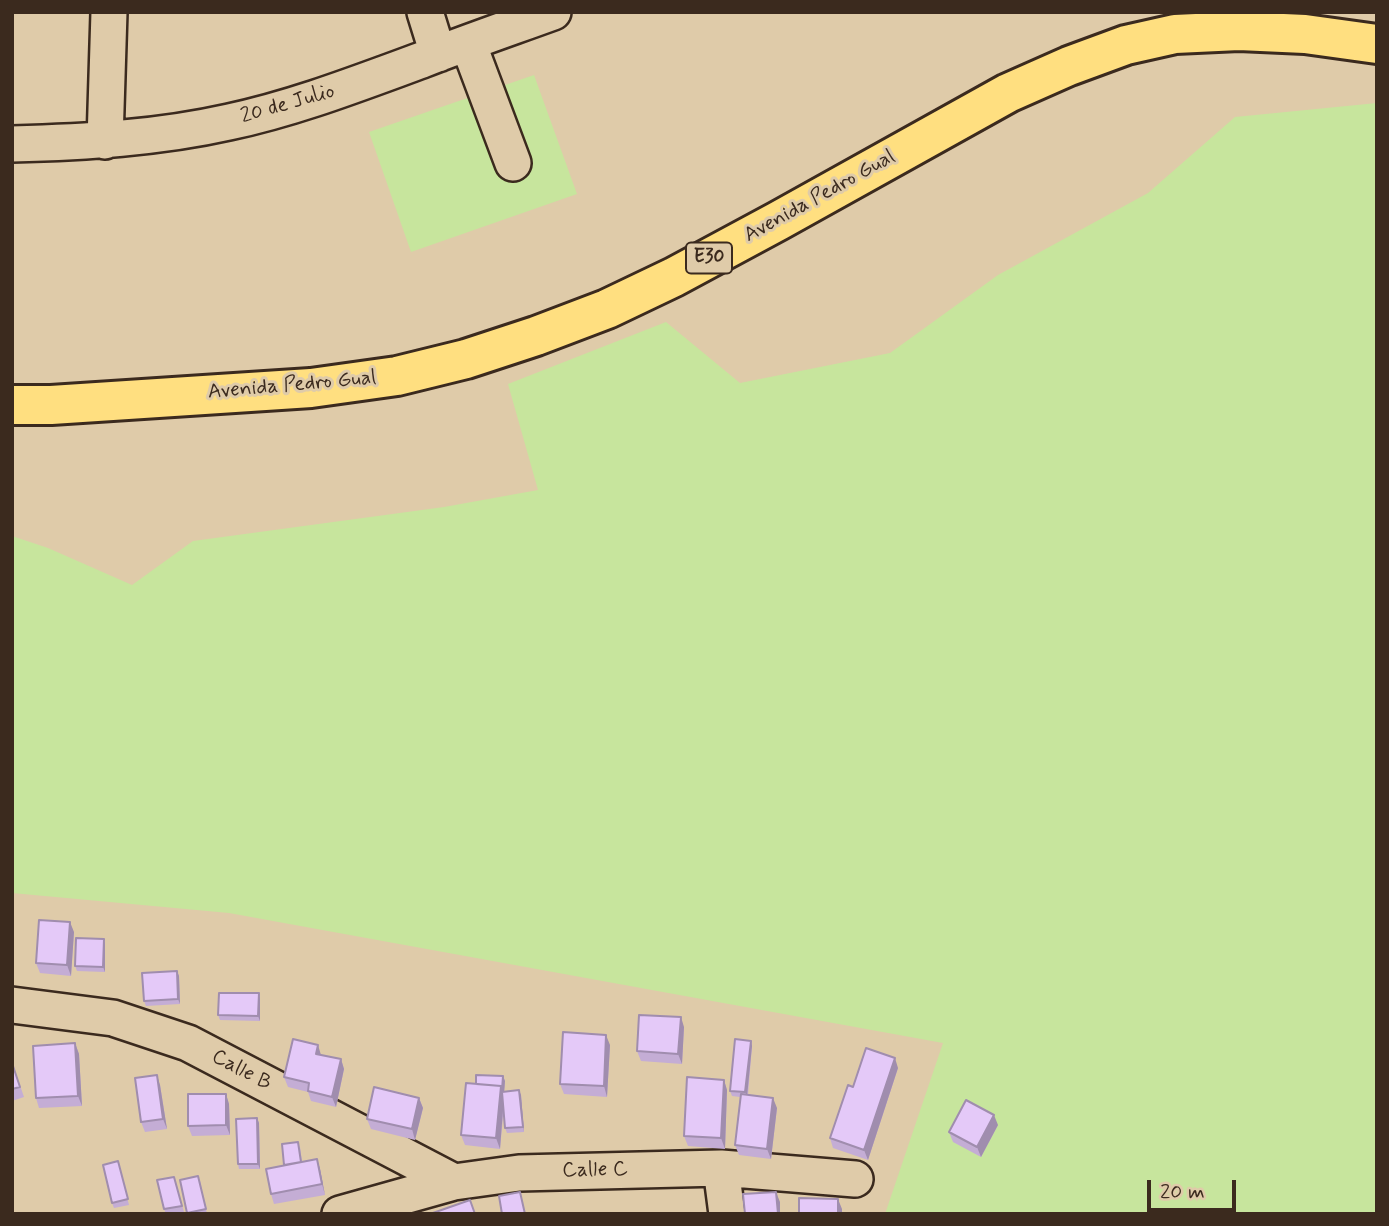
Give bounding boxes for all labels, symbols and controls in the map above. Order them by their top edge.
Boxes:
street label: 20 de Julio [238,80,338,130]
street label: Avenida Pedro Gual [740,145,900,249]
road number: E30 [686,242,732,274]
street label: Avenida Pedro Gual [207,366,377,406]
street label: Calle B [207,1045,275,1097]
street label: Calle C [562,1158,628,1184]
scale bar [1151,1166,1240,1210]
text: 20 m [1160,1178,1205,1206]

